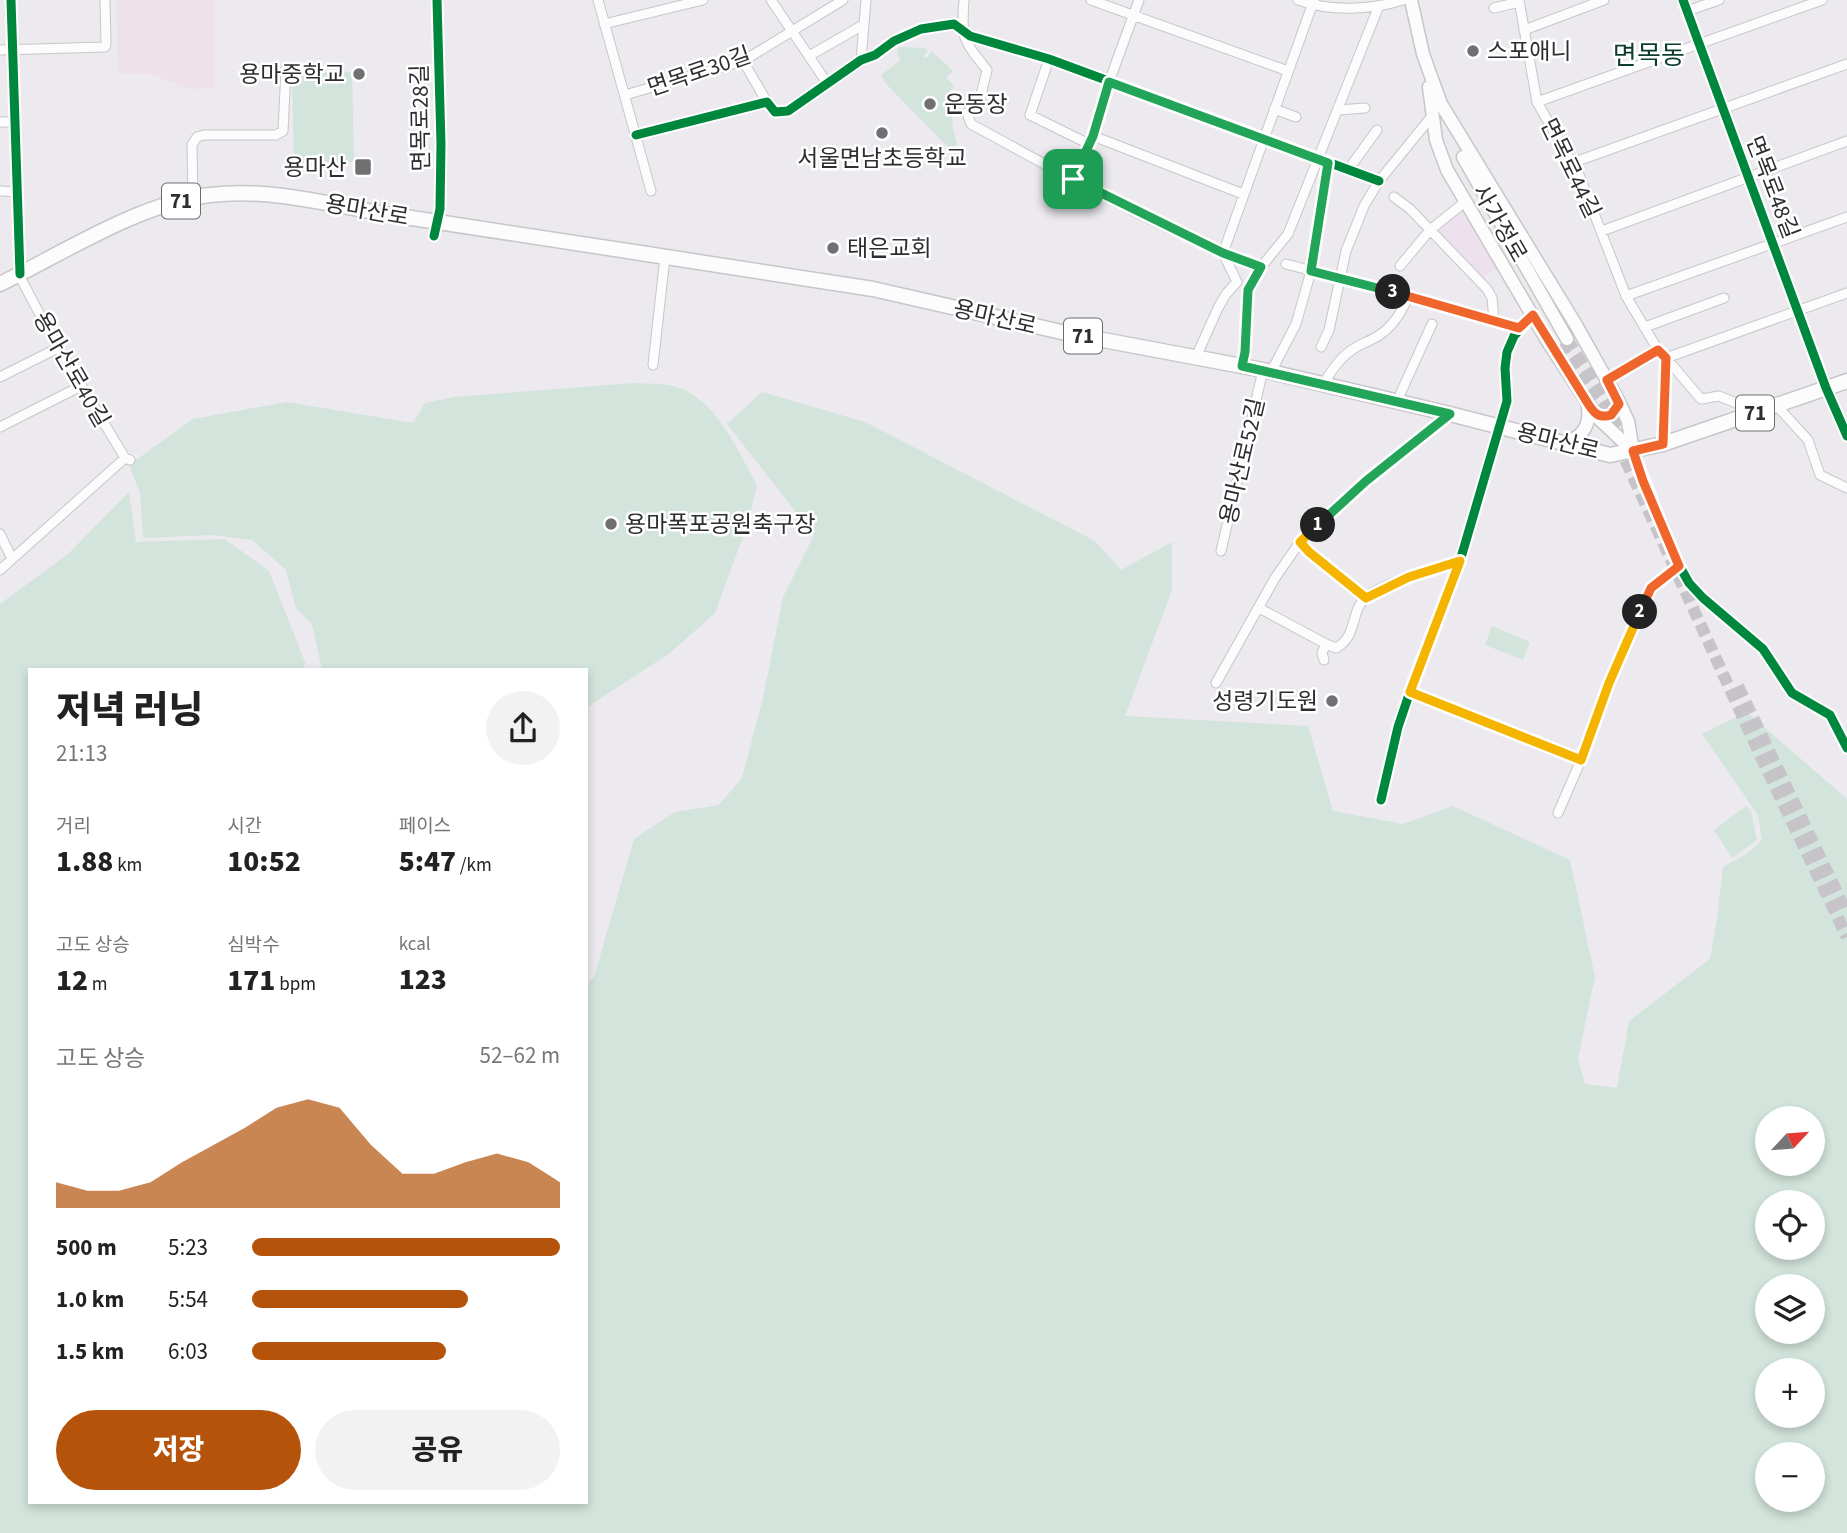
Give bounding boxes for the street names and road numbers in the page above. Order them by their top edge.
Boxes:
street label: 면목로30길 [643,38,755,105]
street label: 면목로28길 [403,64,438,172]
street label: 면목로44길 [1532,113,1609,224]
street label: 면목로48길 [1738,131,1807,243]
street label: 사가정로 [1464,178,1535,268]
road number: 71 [162,184,200,218]
street label: 용마산로 [322,187,411,234]
street label: 용마산로 [950,292,1040,343]
street label: 용마산로40길 [25,305,118,433]
road number: 71 [1064,318,1102,354]
street label: 용마산로52길 [1212,395,1273,528]
road number: 71 [1736,396,1774,430]
street label: 용마산로 [1513,415,1603,468]

